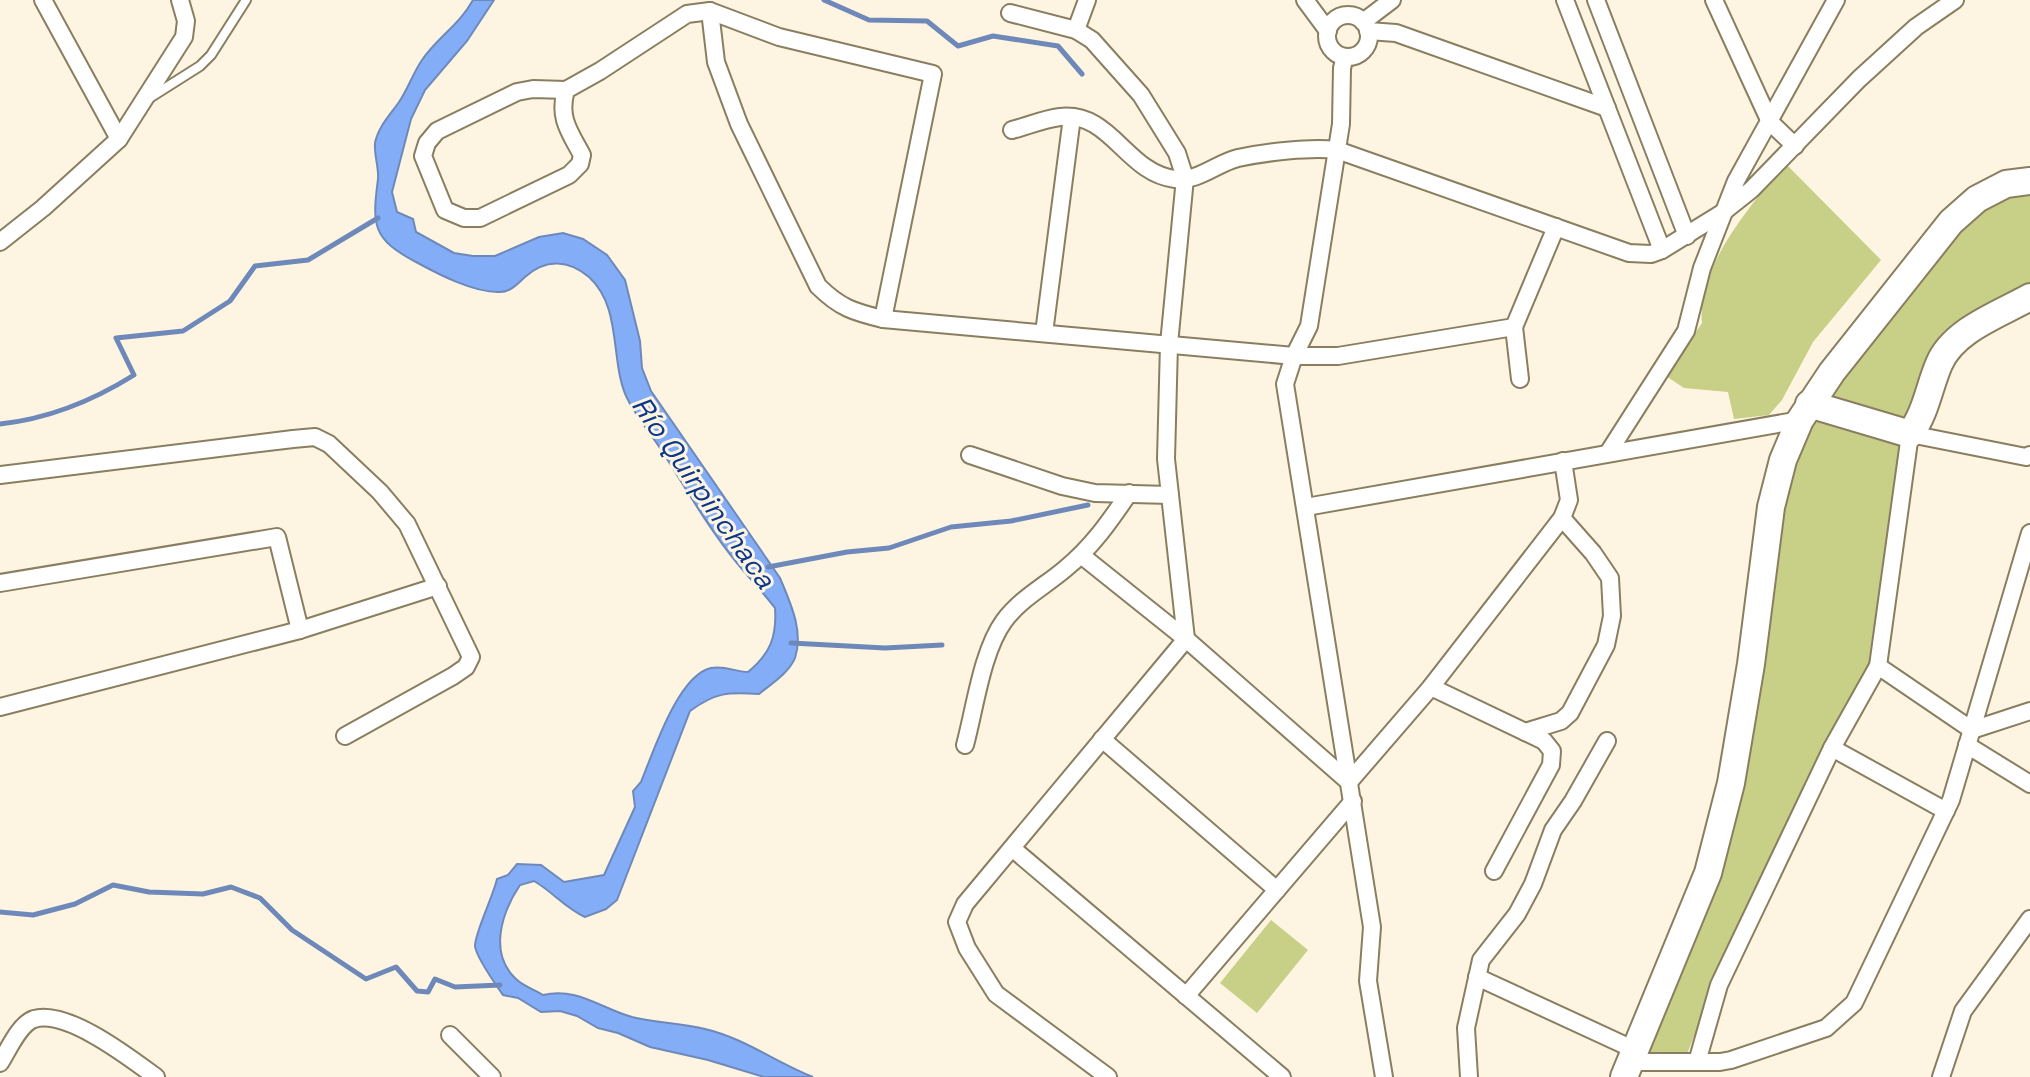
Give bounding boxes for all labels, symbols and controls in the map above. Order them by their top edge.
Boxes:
water label: Río Quirpinchaca [624,389,784,596]

